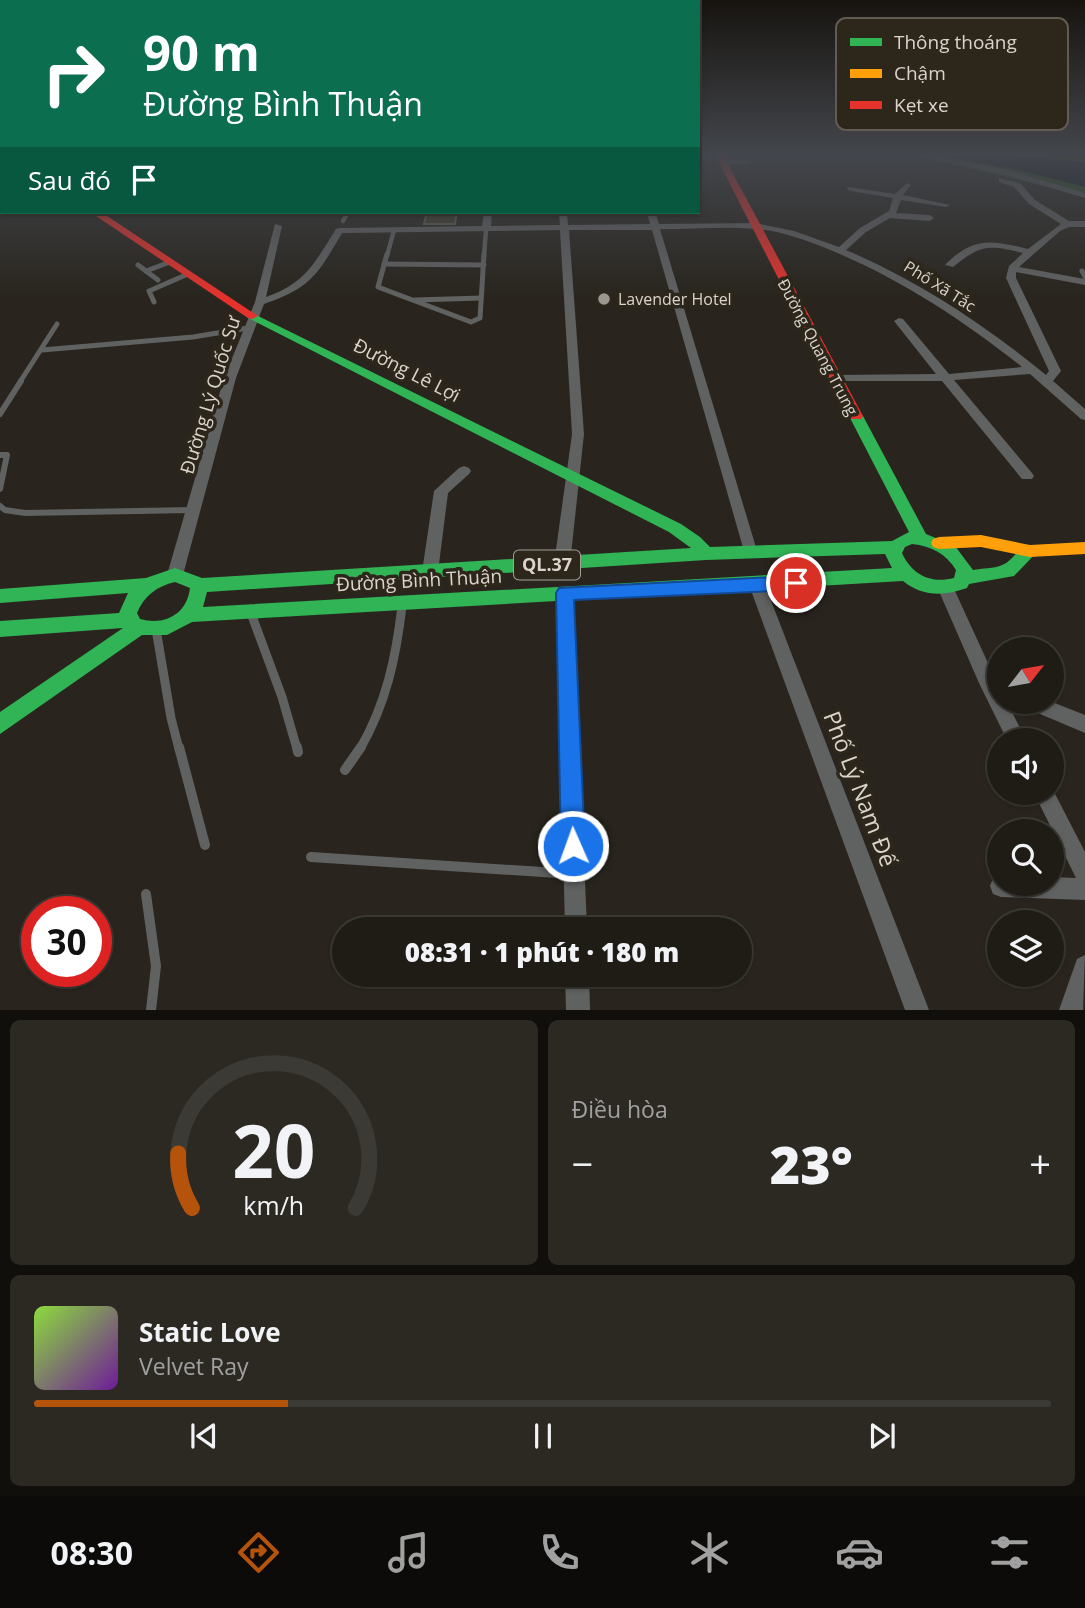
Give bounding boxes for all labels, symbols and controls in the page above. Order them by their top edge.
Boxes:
legend [836,18,1068,130]
text: 90 m [143,19,260,85]
icon: right [28,28,119,119]
text: Thông thoáng [894,29,1017,55]
text: Chậm [894,60,946,86]
text: Đường Bình Thuận [143,82,423,125]
text: Kẹt xe [894,92,949,118]
icon: arrive [125,161,163,199]
text: Sau đó [28,162,111,198]
street label: Phố Xã Tắc [900,255,980,317]
street label: Đường Quang Trung [773,275,864,420]
place label: Lavender Hotel [618,288,732,310]
marker: Lavender Hotel [596,291,612,307]
street label: Đường Lý Quốc Sư [174,311,247,477]
street label: Đường Lê Lợi [349,332,465,408]
road number: QL.37 [514,550,580,580]
pin [766,553,826,613]
street label: Đường Bình Thuận [335,563,503,597]
icon: arrive [777,564,815,602]
north arrow [987,637,1064,714]
map controls [987,637,1064,987]
street label: Phố Lý Nam Đế [817,706,905,871]
button: sound [987,728,1064,805]
position arrow [536,809,610,883]
button: search [987,819,1064,896]
speed limit sign: 30 [21,896,112,987]
button: layers [987,910,1064,987]
text: 08:31 · 1 phút · 180 m [405,934,679,970]
text: Điều hòa [572,1093,668,1125]
text: 20 [232,1101,315,1200]
text: 23° [770,1128,853,1199]
text: − [572,1137,593,1189]
text: + [1029,1137,1051,1189]
text: km/h [243,1188,304,1222]
text: Static Love [139,1314,281,1350]
text: Velvet Ray [139,1350,249,1382]
icon: previous [185,1417,223,1455]
icon: pause [524,1417,562,1455]
icon: next [863,1417,901,1455]
icon: directions [234,1528,283,1577]
icon: music [384,1528,433,1577]
icon: phone [535,1528,584,1577]
icon: climate [685,1528,734,1577]
icon: car [835,1528,884,1577]
icon: filters [985,1528,1034,1577]
text: 08:30 [51,1531,133,1574]

